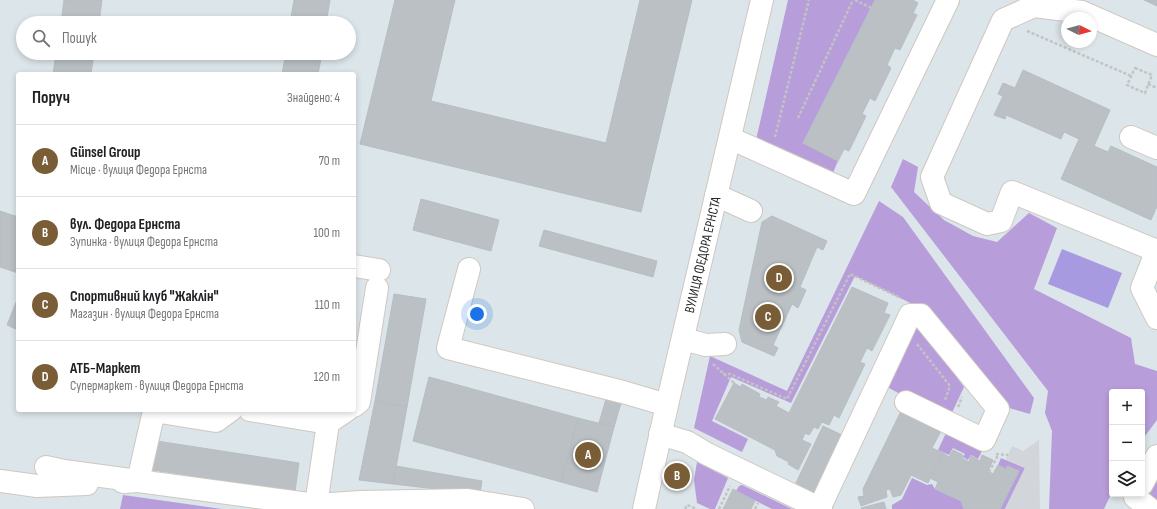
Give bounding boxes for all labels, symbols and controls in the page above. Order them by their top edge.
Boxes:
north arrow [1061,12,1097,48]
search box [16,16,356,60]
icon: search [30,27,52,49]
text: Пошук [62,29,97,48]
text: Поруч [32,88,70,108]
text: Знайдено: 4 [287,90,340,106]
text: Günsel Group [70,143,141,162]
text: A [42,153,48,169]
text: 70 m [319,153,340,169]
text: Місце · вулиця Федора Ернста [70,162,207,178]
street label: ВУЛИЦЯ ФЕДОРА ЕРНСТА [681,194,725,315]
text: вул. Федора Ернста [70,215,180,234]
text: B [42,225,48,241]
text: 100 m [313,225,340,241]
text: Зупинка · вулиця Федора Ернста [70,234,218,250]
pin: D [766,263,792,293]
text: Спортивний клуб "Жаклін" [70,287,219,306]
text: C [42,297,48,313]
text: 110 m [315,297,340,313]
pin: C [755,302,781,332]
your location [467,304,487,324]
text: Магазин · вулиця Федора Ернста [70,306,219,322]
text: АТБ-Маркет [70,359,140,378]
text: D [42,369,48,385]
text: 120 m [314,369,340,385]
text: Супермаркет · вулиця Федора Ернста [70,378,244,394]
map controls [1109,389,1145,497]
button: + [1109,389,1145,425]
button: − [1109,425,1145,461]
pin: A [575,440,601,470]
pin: B [664,461,690,491]
button: layers [1109,461,1145,497]

